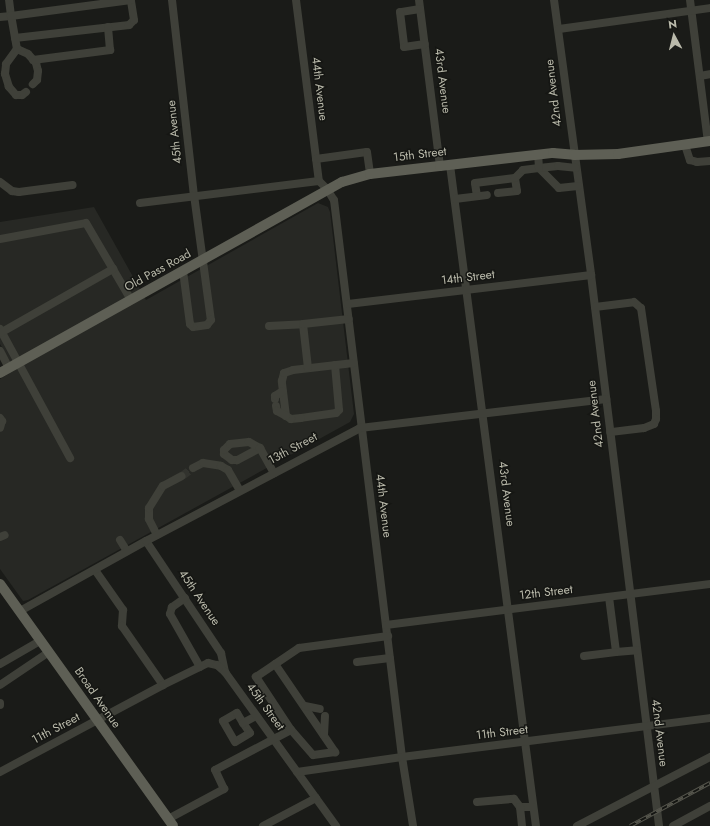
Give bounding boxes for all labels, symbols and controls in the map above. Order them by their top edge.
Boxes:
north arrow [654,16,694,56]
text: N [667,16,678,33]
street label: 43rd Avenue [431,48,453,114]
street label: 44th Avenue [308,56,330,122]
street label: 42nd Avenue [543,58,565,128]
street label: 45th Avenue [164,99,186,165]
street label: 15th Street [393,145,447,165]
street label: Old Pass Road [122,247,194,295]
street label: 14th Street [440,268,496,288]
street label: 42nd Avenue [585,379,607,449]
street label: 13th Street [266,430,320,468]
street label: 43rd Avenue [495,461,517,527]
street label: 44th Avenue [372,473,394,539]
street label: 45th Avenue [175,567,223,629]
street label: 12th Street [519,583,573,603]
street label: Broad Avenue [71,665,123,731]
street label: 45th Street [243,680,287,734]
street label: 42nd Avenue [648,698,670,768]
street label: 11th Street [30,710,82,748]
street label: 11th Street [475,723,529,743]

